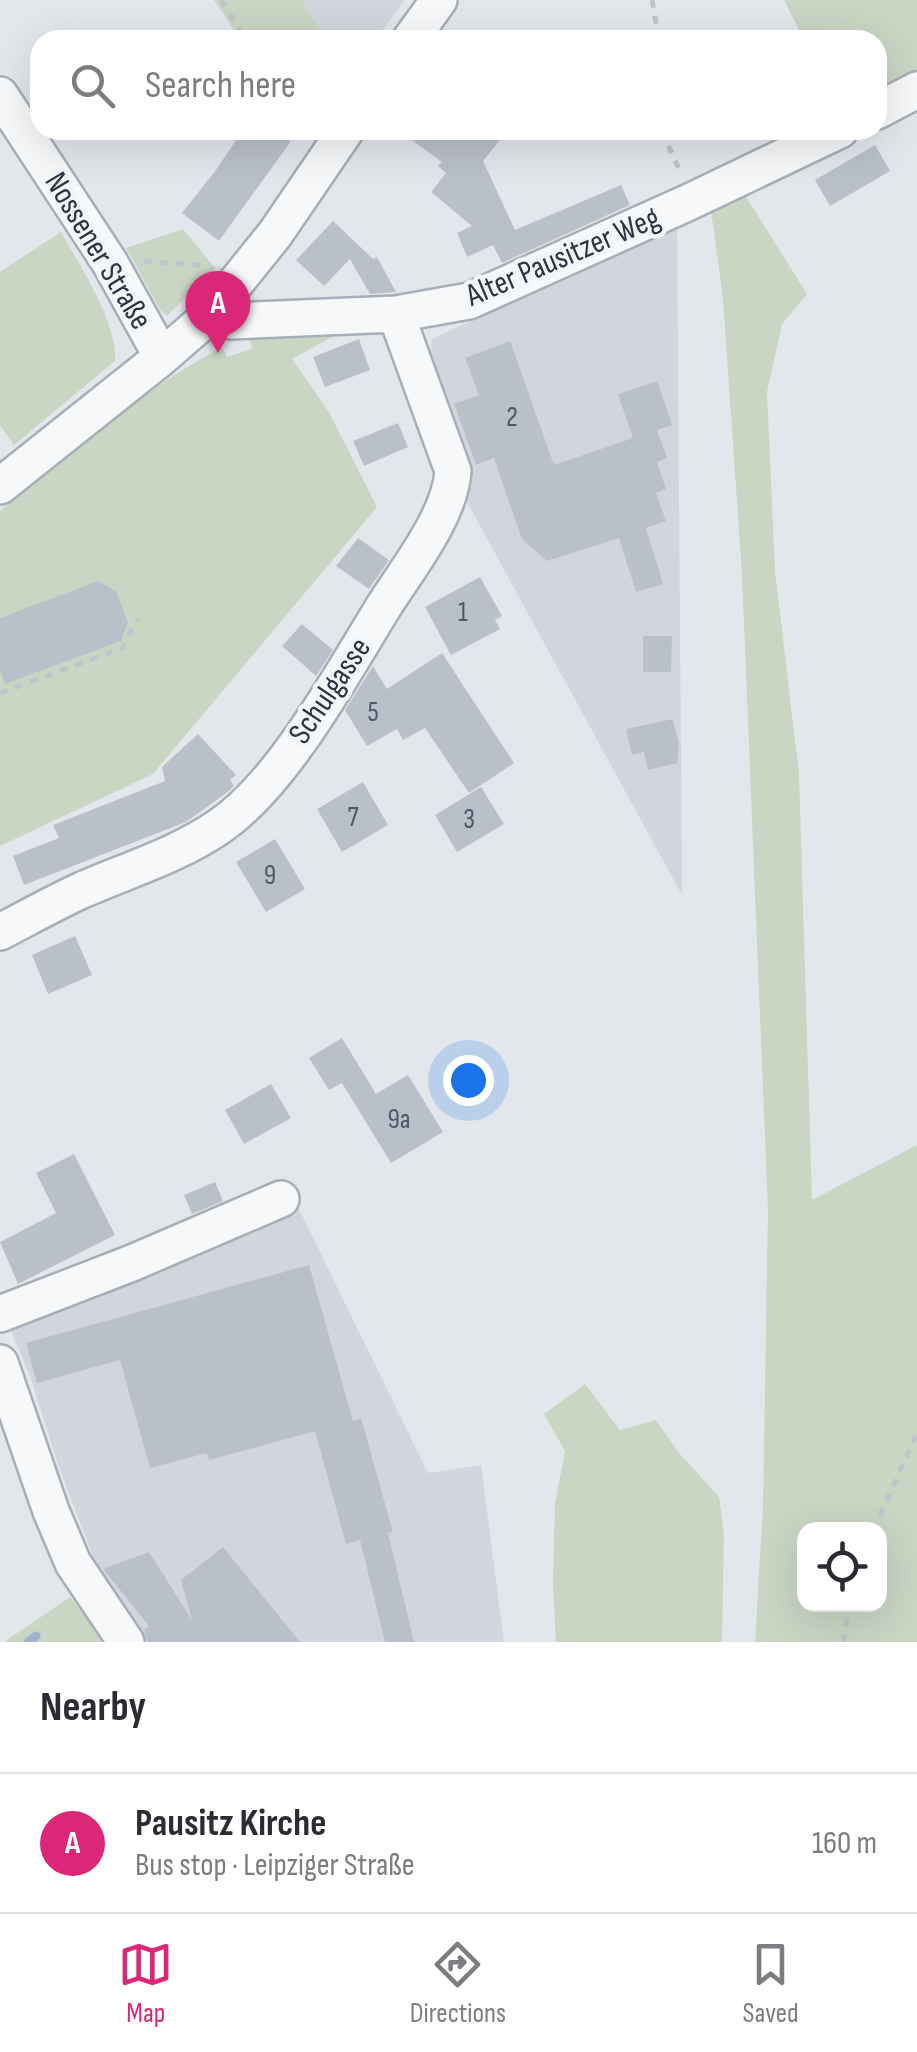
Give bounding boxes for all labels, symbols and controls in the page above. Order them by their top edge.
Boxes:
search box [30,30,887,140]
icon: search [65,58,120,113]
text: Search here [145,63,296,108]
street label: Nossener Straße [36,165,160,337]
street label: Alter Pausitzer Weg [459,199,666,316]
pin: A [186,270,250,353]
house number: 2 [506,401,518,434]
house number: 1 [458,596,468,629]
street label: Schulgasse [280,630,380,752]
house number: 5 [367,696,379,729]
house number: 7 [347,801,359,834]
house number: 3 [463,803,475,836]
house number: 9 [264,859,276,892]
your location [443,1055,494,1106]
house number: 9a [387,1103,411,1136]
map controls [797,1522,887,1612]
button: locate [797,1522,887,1612]
text: Nearby [40,1682,146,1733]
text: Pausitz Kirche [135,1801,326,1846]
text: A [65,1824,80,1863]
text: 160 m [812,1824,877,1863]
text: Bus stop · Leipziger Straße [135,1846,415,1885]
tab: Map [118,1937,173,2030]
tab: Directions [410,1937,506,2030]
tab: Saved [743,1937,799,2030]

